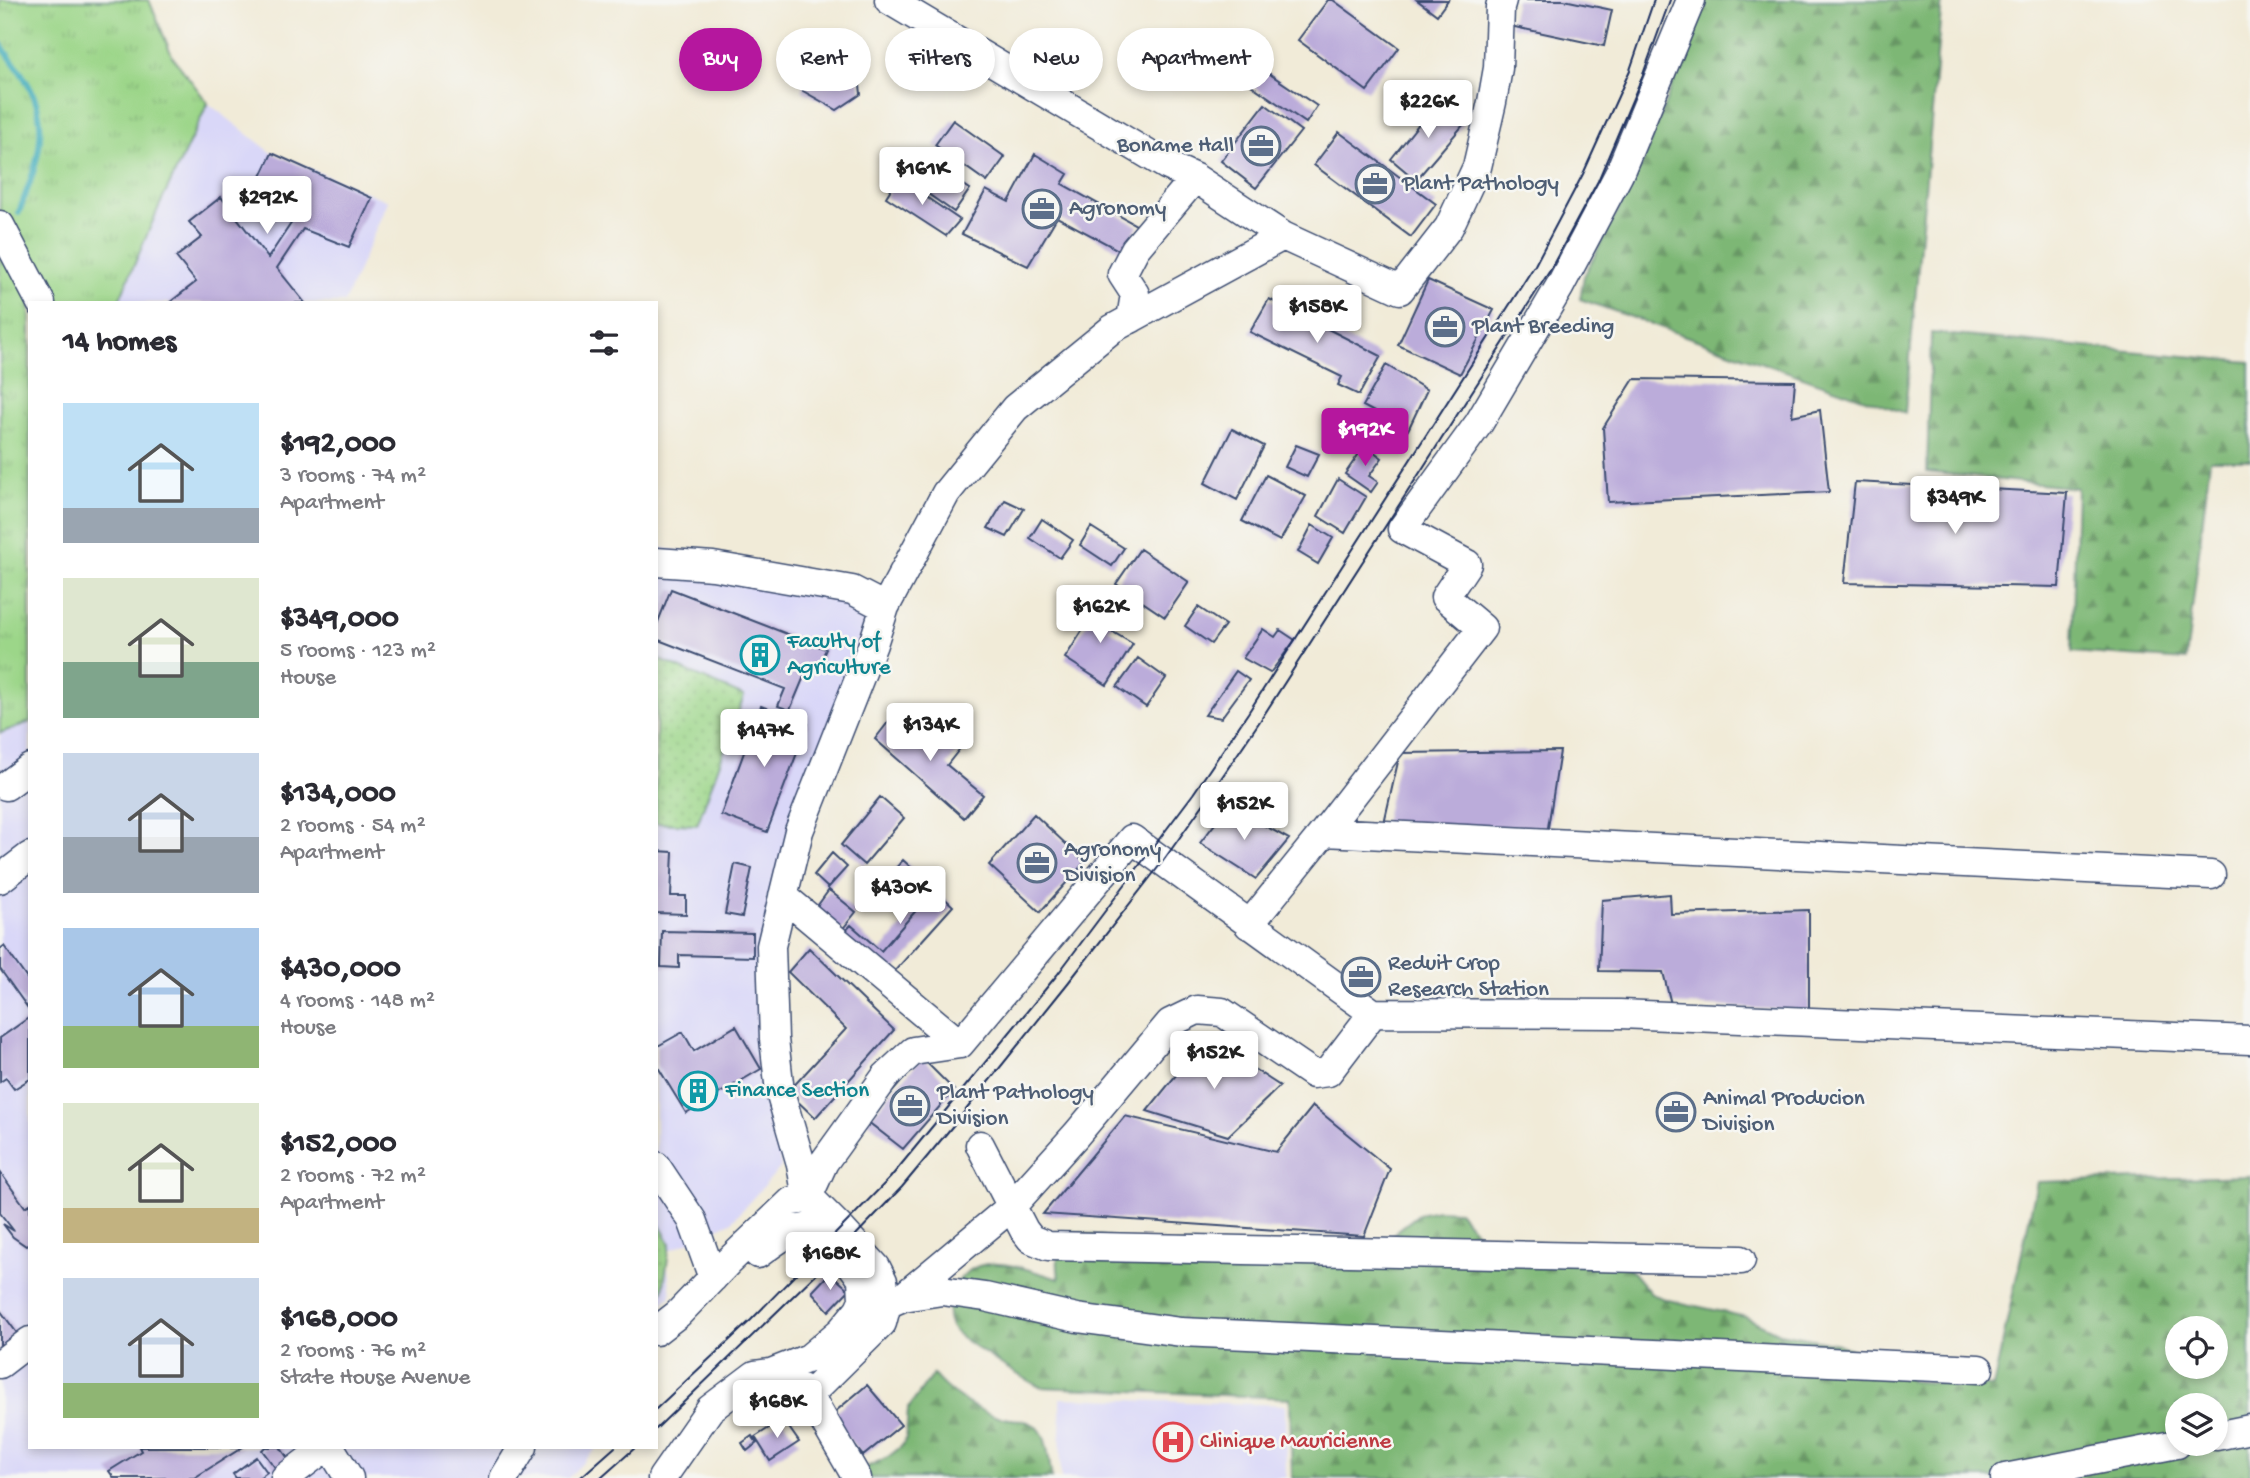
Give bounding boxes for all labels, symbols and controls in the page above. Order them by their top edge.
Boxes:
chip: Buy [679,28,762,91]
chip: Rent [776,28,871,91]
chip: Filters [885,28,995,91]
chip: New [1009,28,1103,91]
chip: Apartment [1117,28,1274,91]
pin: $226K [1379,80,1477,140]
text: $226K [1399,89,1457,116]
office icon: Boname Hall [1240,125,1282,167]
place label: Boname Hall [1116,133,1234,160]
pin: $161K [873,148,971,207]
text: $161K [895,156,949,183]
office icon: Plant Pathology [1354,163,1396,205]
place label: Plant Pathology [1401,171,1559,198]
pin: $292K [218,176,316,236]
text: $292K [238,185,296,212]
office icon: Agronomy [1021,188,1063,230]
place label: Agronomy [1069,196,1166,223]
pin: $158K [1268,286,1366,345]
text: $158K [1289,294,1345,321]
office icon: Plant Breeding [1424,306,1466,348]
place label: Plant Breeding [1471,314,1614,341]
icon: filters [585,324,623,362]
text: 14 homes [63,326,176,361]
pin: $192K [1316,408,1414,468]
text: $192K [1337,417,1393,444]
text: $192,000 [280,428,396,463]
icon: home [119,431,203,515]
text: 3 rooms · 74 m² [280,463,426,490]
pin: $349K [1906,476,2004,536]
text: $349K [1926,485,1984,512]
text: Apartment [280,490,384,517]
pin: $162K [1051,586,1149,645]
text: $162K [1072,594,1128,621]
text: $349,000 [280,603,399,638]
icon: home [119,606,203,690]
place label: Faculty of Agriculture [786,629,892,682]
building icon: Faculty of Agriculture [739,634,781,676]
text: 5 rooms · 123 m² [280,638,436,665]
text: House [280,665,336,692]
pin: $134K [881,704,979,763]
pin: $147K [715,710,813,769]
text: $134K [902,712,958,739]
text: $147K [736,718,792,745]
text: $134,000 [280,778,396,813]
icon: home [119,781,203,865]
pin: $152K [1195,782,1293,842]
text: $152K [1216,791,1272,818]
text: 2 rooms · 54 m² [280,813,426,840]
place label: Agronomy Division [1062,837,1161,890]
text: Apartment [280,840,384,867]
office icon: Agronomy Division [1016,842,1058,884]
pin: $430K [851,866,949,926]
text: $430K [871,875,929,902]
place label: Reduit Crop Research Station [1388,951,1549,1004]
text: $430,000 [280,953,401,988]
icon: home [119,956,203,1040]
office icon: Reduit Crop Research Station [1340,956,1382,998]
text: 4 rooms · 148 m² [280,988,435,1015]
text: House [280,1015,336,1042]
pin: $152K [1165,1032,1263,1091]
text: $152K [1186,1040,1242,1067]
building icon: Finance Section [677,1070,719,1112]
place label: Finance Section [724,1078,869,1105]
place label: Plant Pathology Division [935,1080,1094,1133]
office icon: Plant Pathology Division [889,1085,931,1127]
place label: Animal Producion Division [1701,1086,1865,1139]
office icon: Animal Producion Division [1655,1091,1697,1133]
text: $152,000 [280,1128,397,1163]
icon: home [119,1131,203,1215]
text: 2 rooms · 72 m² [280,1163,426,1190]
text: Apartment [280,1190,384,1217]
pin: $168K [781,1232,879,1292]
text: $168K [802,1241,858,1268]
text: $168,000 [280,1303,398,1338]
icon: home [119,1306,203,1390]
map controls [2165,1316,2228,1456]
button: locate [2165,1316,2228,1379]
text: 2 rooms · 76 m² [280,1338,426,1365]
text: State House Avenue [280,1365,470,1392]
pin: $168K [728,1380,826,1440]
text: $168K [749,1389,805,1416]
button: layers [2165,1393,2228,1456]
hospital icon: Clinique Mauricienne [1152,1421,1194,1463]
place label: Clinique Mauricienne [1200,1429,1392,1456]

